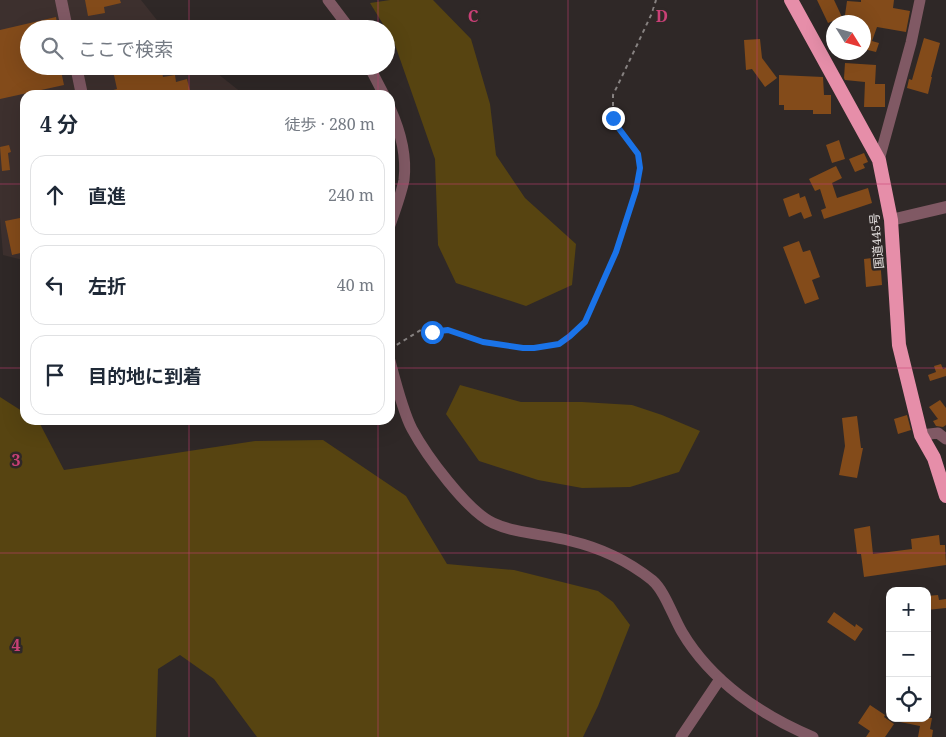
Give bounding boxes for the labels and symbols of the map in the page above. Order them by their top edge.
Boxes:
text: C [468,5,479,27]
text: D [656,5,668,27]
north arrow [826,15,871,60]
route end [602,107,625,130]
street label: 国道445号 [866,212,887,270]
route start [421,321,444,344]
text: 3 [11,449,21,471]
text: 4 [11,634,21,656]

